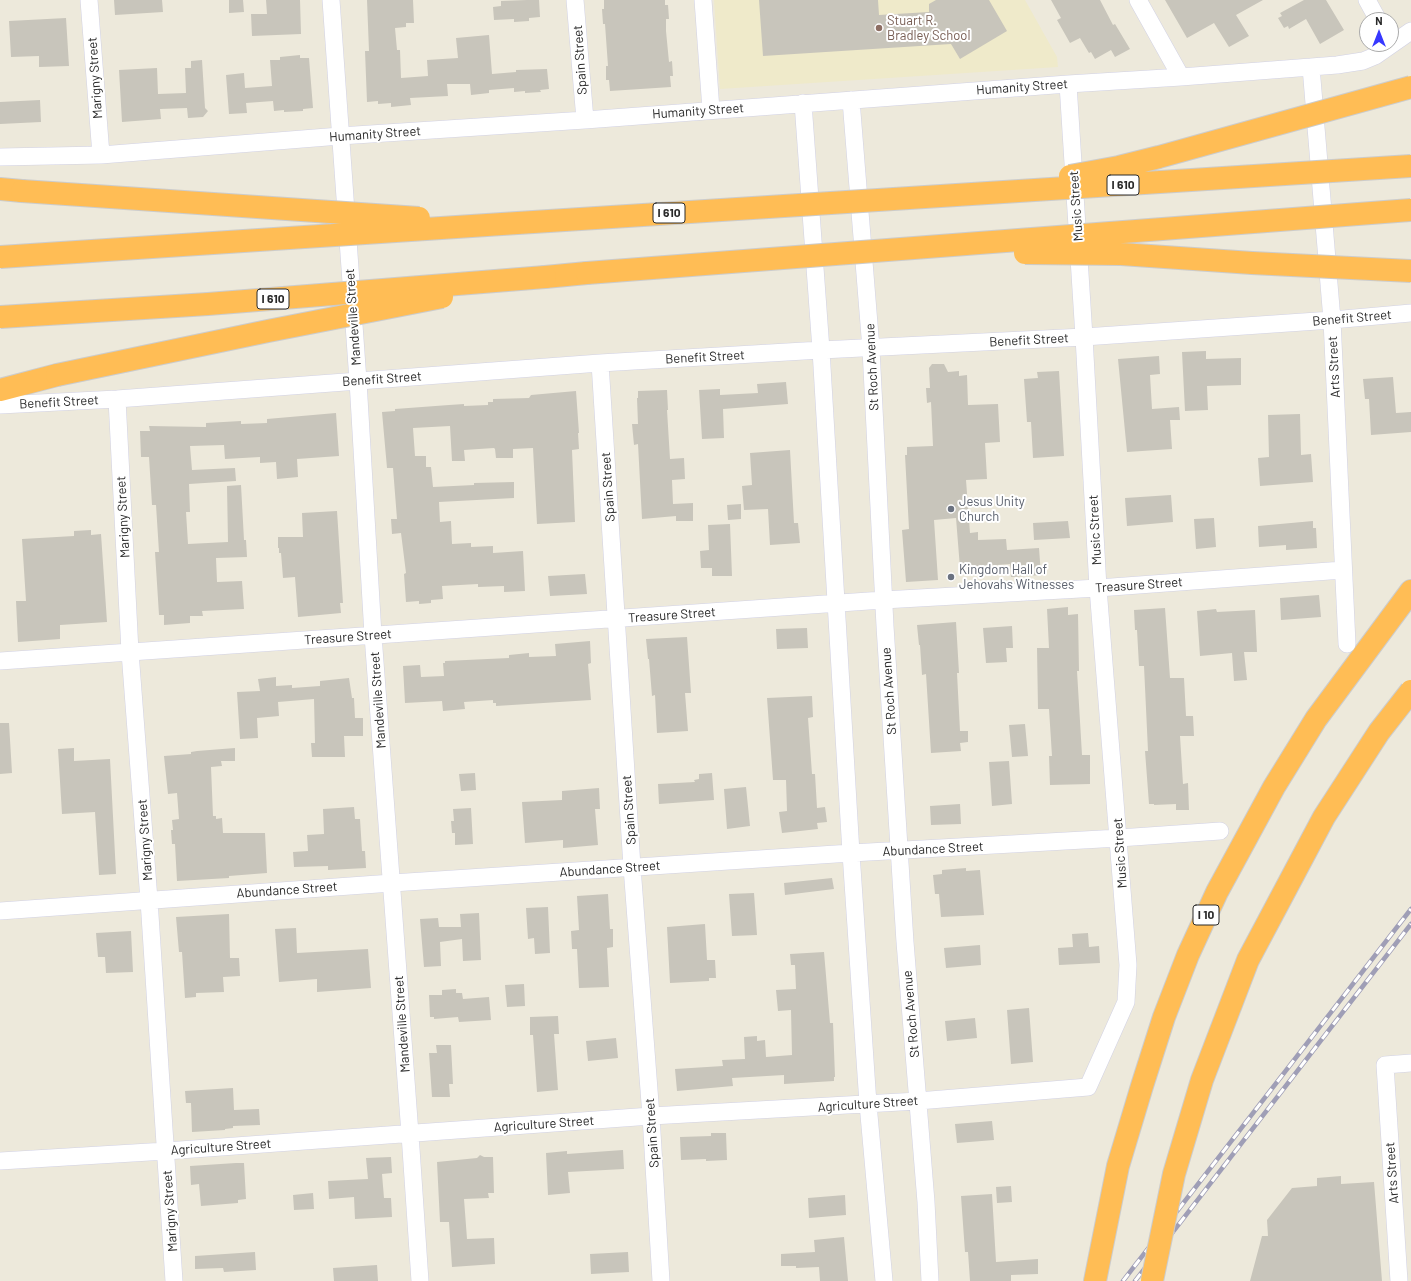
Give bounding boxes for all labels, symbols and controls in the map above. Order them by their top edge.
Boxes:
north arrow [1359,12,1399,52]
place label: Stuart R. Bradley School [887,13,970,44]
text: N [1375,14,1383,27]
marker: Stuart R. Bradley School [874,23,884,33]
street label: Spain Street [570,25,590,95]
street label: Marigny Street [84,37,106,119]
street label: Humanity Street [976,76,1068,98]
street label: Humanity Street [652,100,744,122]
street label: Humanity Street [329,123,421,145]
street label: Music Street [1066,170,1086,242]
road number: I 610 [1107,175,1139,195]
road number: I 610 [653,203,685,223]
street label: Mandeville Street [342,268,364,366]
road number: I 610 [257,289,289,309]
street label: Benefit Street [1312,307,1392,329]
street label: St Roch Avenue [862,323,882,411]
street label: Benefit Street [989,330,1069,350]
street label: Arts Street [1325,336,1343,398]
street label: Benefit Street [665,347,745,367]
street label: Benefit Street [342,368,422,390]
street label: Benefit Street [19,392,99,412]
street label: Spain Street [598,452,618,522]
street label: Marigny Street [113,476,133,558]
place label: Jesus Unity Church [959,494,1025,525]
street label: Music Street [1085,494,1105,566]
marker: Jesus Unity Church [946,504,956,514]
place label: Kingdom Hall of Jehovahs Witnesses [959,562,1074,593]
marker: Kingdom Hall of Jehovahs Witnesses [946,572,956,582]
street label: Treasure Street [1095,574,1183,596]
street label: Treasure Street [628,604,716,626]
street label: Treasure Street [304,626,392,648]
street label: St Roch Avenue [878,647,900,735]
street label: Mandeville Street [367,651,389,749]
street label: Spain Street [619,775,639,845]
street label: Marigny Street [134,799,156,881]
street label: Music Street [1110,817,1130,889]
street label: Abundance Street [882,839,984,859]
street label: Abundance Street [559,858,661,880]
street label: Abundance Street [236,879,338,901]
road number: I 10 [1193,905,1219,925]
street label: St Roch Avenue [899,970,923,1058]
street label: Mandeville Street [391,975,413,1073]
street label: Agriculture Street [817,1093,919,1115]
street label: Spain Street [642,1098,662,1168]
street label: Agriculture Street [493,1113,595,1135]
street label: Agriculture Street [170,1136,272,1158]
street label: Arts Street [1382,1142,1402,1204]
street label: Marigny Street [159,1170,181,1252]

